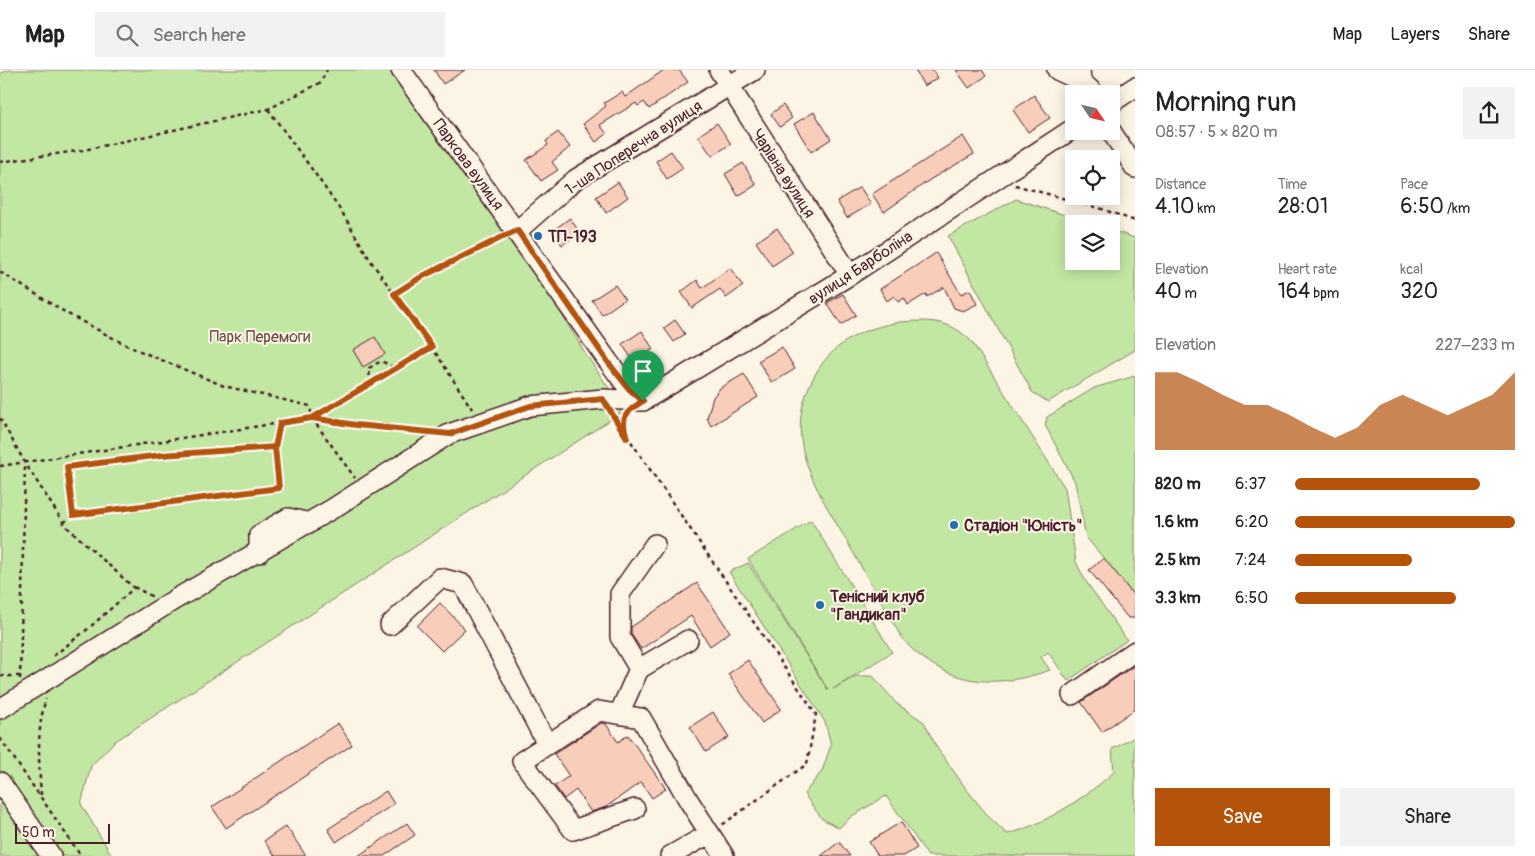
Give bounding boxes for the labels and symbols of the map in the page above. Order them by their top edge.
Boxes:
north arrow [1065,85,1120,140]
street label: 1-ша Поперечна вулиця [561,96,706,200]
street label: Паркова вулиця [428,115,508,214]
street label: Чарівна вулиця [747,125,819,222]
place label: ТП-193 [547,227,597,247]
street label: вулиця Барболіна [805,227,916,309]
marker: ТП-193 [532,230,544,242]
park label: Парк Перемоги [210,327,310,347]
pin [622,350,664,401]
place label: Стадіон "Юність" [964,516,1083,536]
marker: Стадіон "Юність" [948,519,960,531]
place label: Тенісний клуб "Гандикап" [829,587,925,625]
marker: Тенісний клуб "Гандикап" [814,599,826,611]
scale bar [15,821,110,844]

